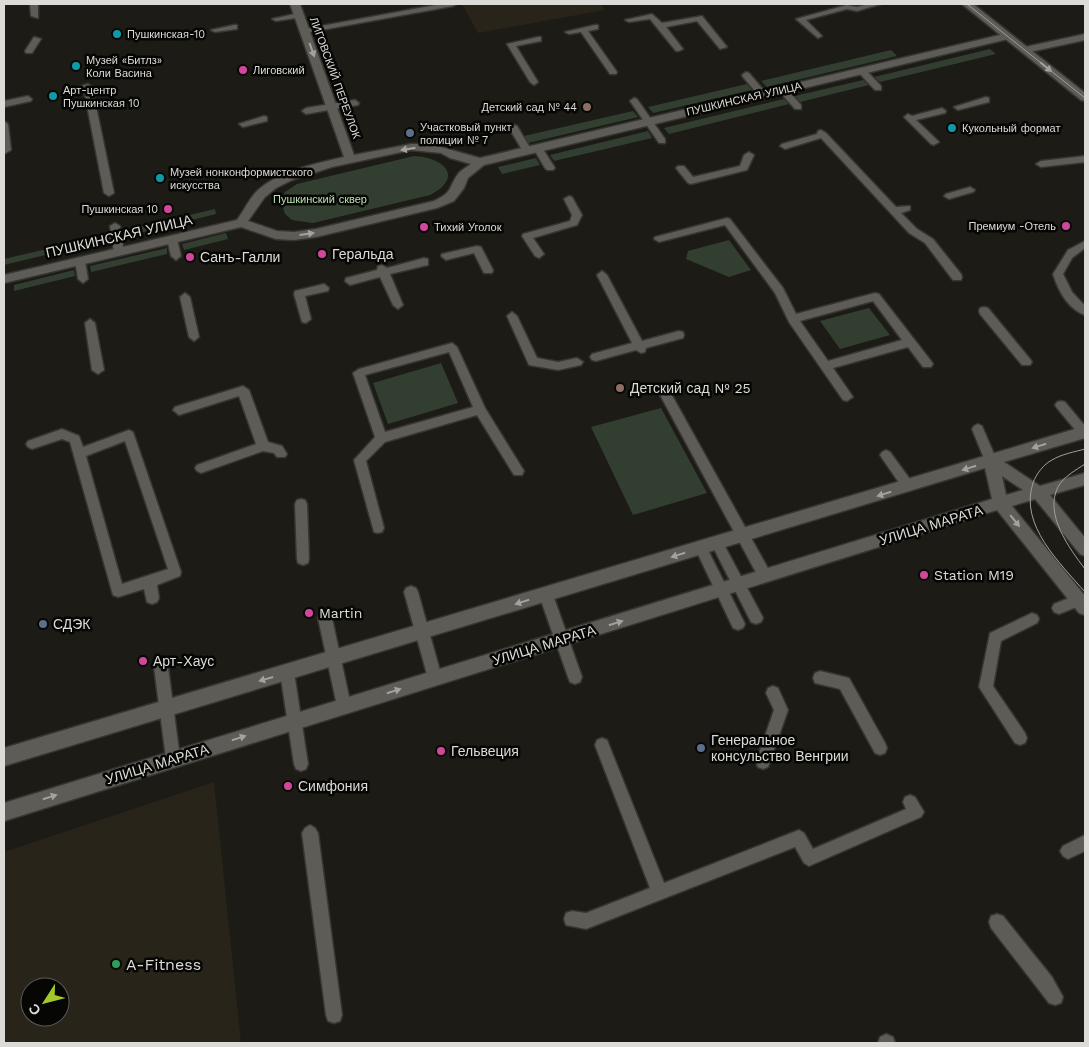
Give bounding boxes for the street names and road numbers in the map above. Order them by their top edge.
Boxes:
street label: ЛИГОВСКИЙ ПЕРЕУЛОК [307,15,363,141]
street label: ПУШКИНСКАЯ УЛИЦА [685,79,804,119]
street label: ПУШКИНСКАЯ УЛИЦА [44,211,195,261]
street label: УЛИЦА МАРАТА [877,501,985,548]
street label: УЛИЦА МАРАТА [490,621,598,668]
street label: УЛИЦА МАРАТА [103,740,211,787]

